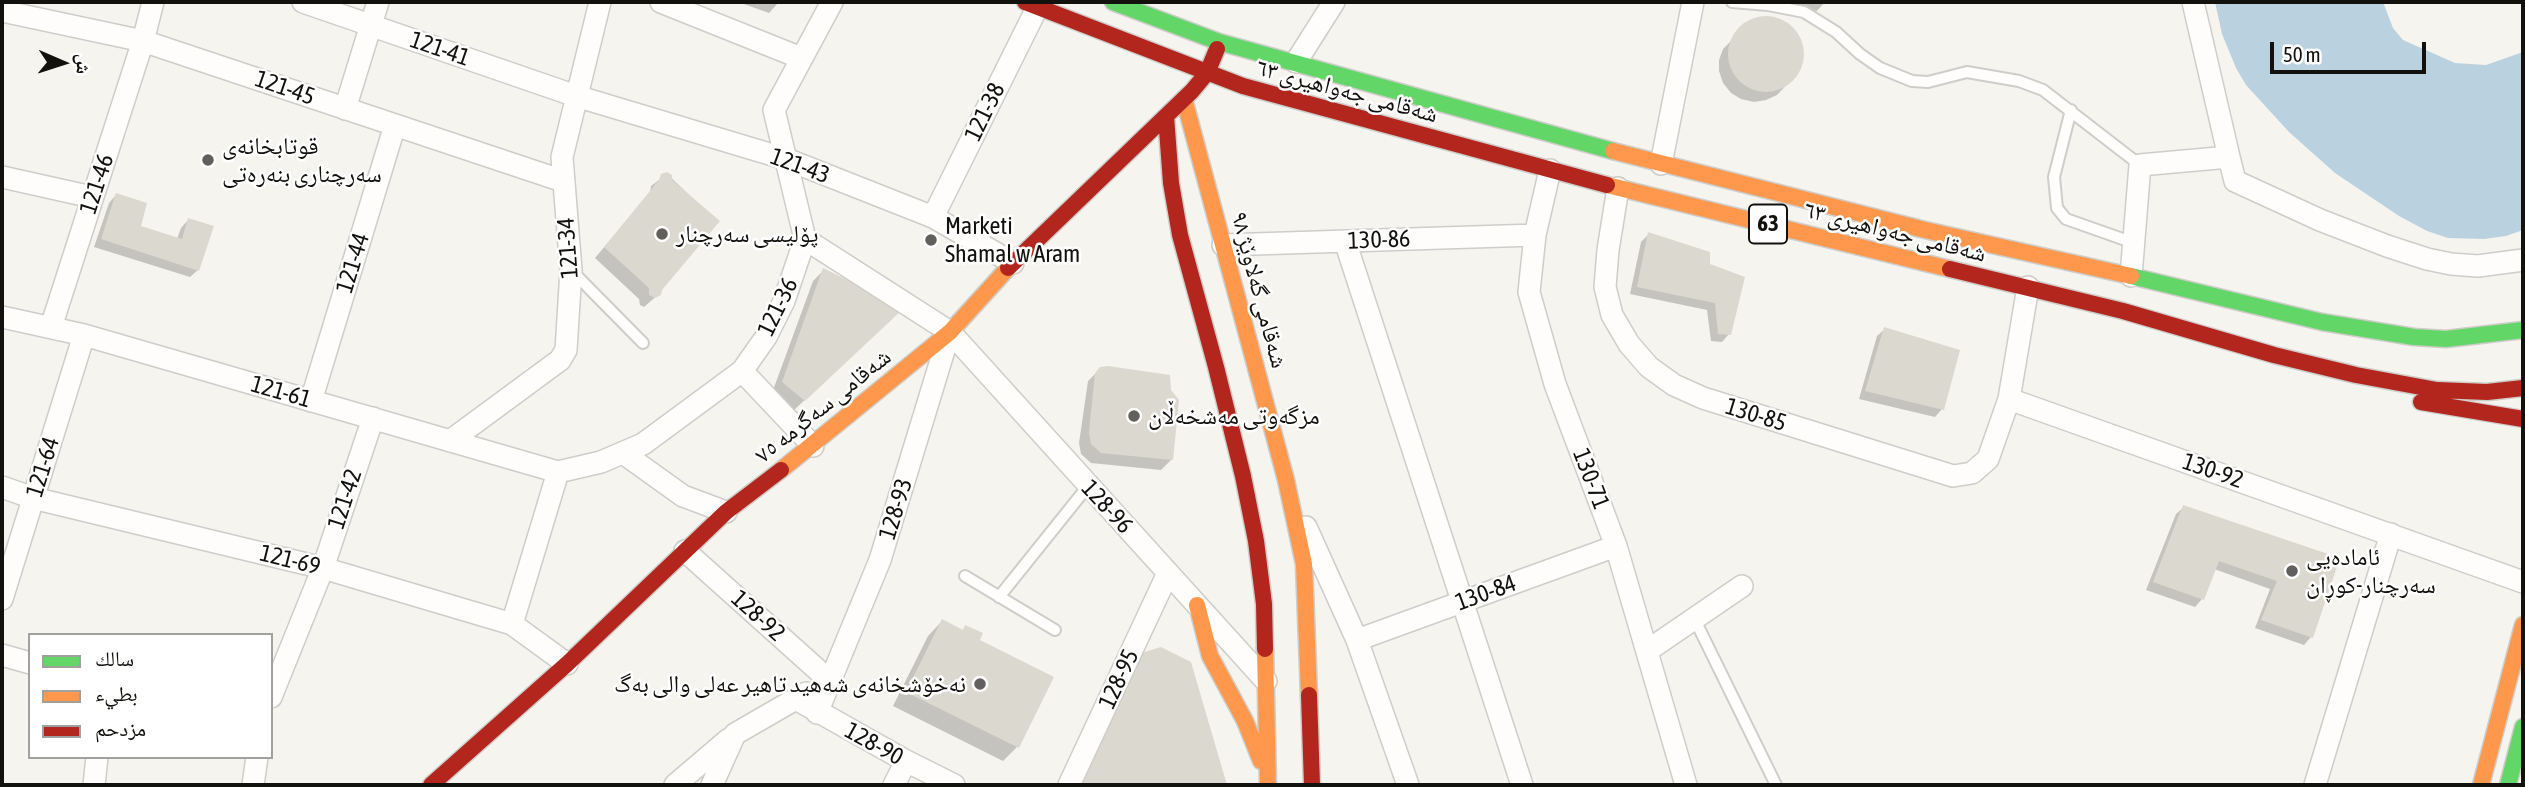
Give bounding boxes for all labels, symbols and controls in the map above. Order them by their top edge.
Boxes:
street label: 121-41 [406,25,474,73]
north arrow [28,28,98,98]
scale bar [2273,28,2429,72]
text: 50 m [2283,42,2321,66]
text: ش [72,53,95,75]
street label: شەقامی جەواهیری ٦٣ [1253,53,1441,129]
street label: 121-45 [251,64,319,112]
street label: 121-38 [959,78,1011,146]
place label: قوتابخانەی سەرچناری بنەرەتی [222,132,382,188]
street label: 121-43 [766,142,834,190]
street label: 121-46 [74,150,120,218]
marker: قوتابخانەی سەرچناری بنەرەتی [200,152,216,168]
street label: شەقامی جەواهیری ٦٣ [1801,195,1989,269]
road number: 63 [1749,204,1787,244]
street label: شەقامی گەلاوێژ ٩٨ [1224,209,1294,371]
place label: Marketi Shamal w Aram [945,212,1080,268]
street label: 121-34 [552,216,584,280]
place label: پۆلیسی سەرچنار [676,220,818,248]
street label: 130-86 [1347,225,1411,255]
marker: پۆلیسی سەرچنار [654,226,670,242]
street label: 121-44 [330,230,376,296]
marker: Marketi Shamal w Aram [923,232,939,248]
street label: 121-36 [752,273,804,341]
street label: شەقامی سەگرمە ٧٥ [749,342,897,470]
street label: 121-61 [248,370,314,414]
street label: 130-85 [1722,392,1790,438]
place label: مزگەوتی مەشخەڵان [1148,402,1320,430]
marker: مزگەوتی مەشخەڵان [1126,408,1142,424]
street label: 121-64 [20,434,66,500]
street label: 130-71 [1566,445,1616,513]
street label: 130-92 [2179,447,2247,495]
street label: 121-42 [322,465,368,533]
street label: 128-96 [1075,474,1139,540]
street label: 128-93 [873,475,919,543]
street label: 121-69 [257,539,323,581]
place label: ئامادەیی سەرچنار-کوڕان [2306,543,2436,599]
marker: ئامادەیی سەرچنار-کوڕان [2284,563,2300,579]
street label: 130-84 [1452,569,1520,617]
street label: 128-92 [725,584,791,648]
legend [28,633,273,759]
street label: 128-95 [1093,645,1145,713]
text: سالك [95,646,134,670]
place label: نەخۆشخانەی شەهید تاهیر عەلی والی بەگ [614,670,966,698]
marker: نەخۆشخانەی شەهید تاهیر عەلی والی بەگ [972,676,988,692]
text: بطيء [95,681,138,705]
text: مزدحم [95,716,146,740]
street label: 128-90 [840,716,908,772]

